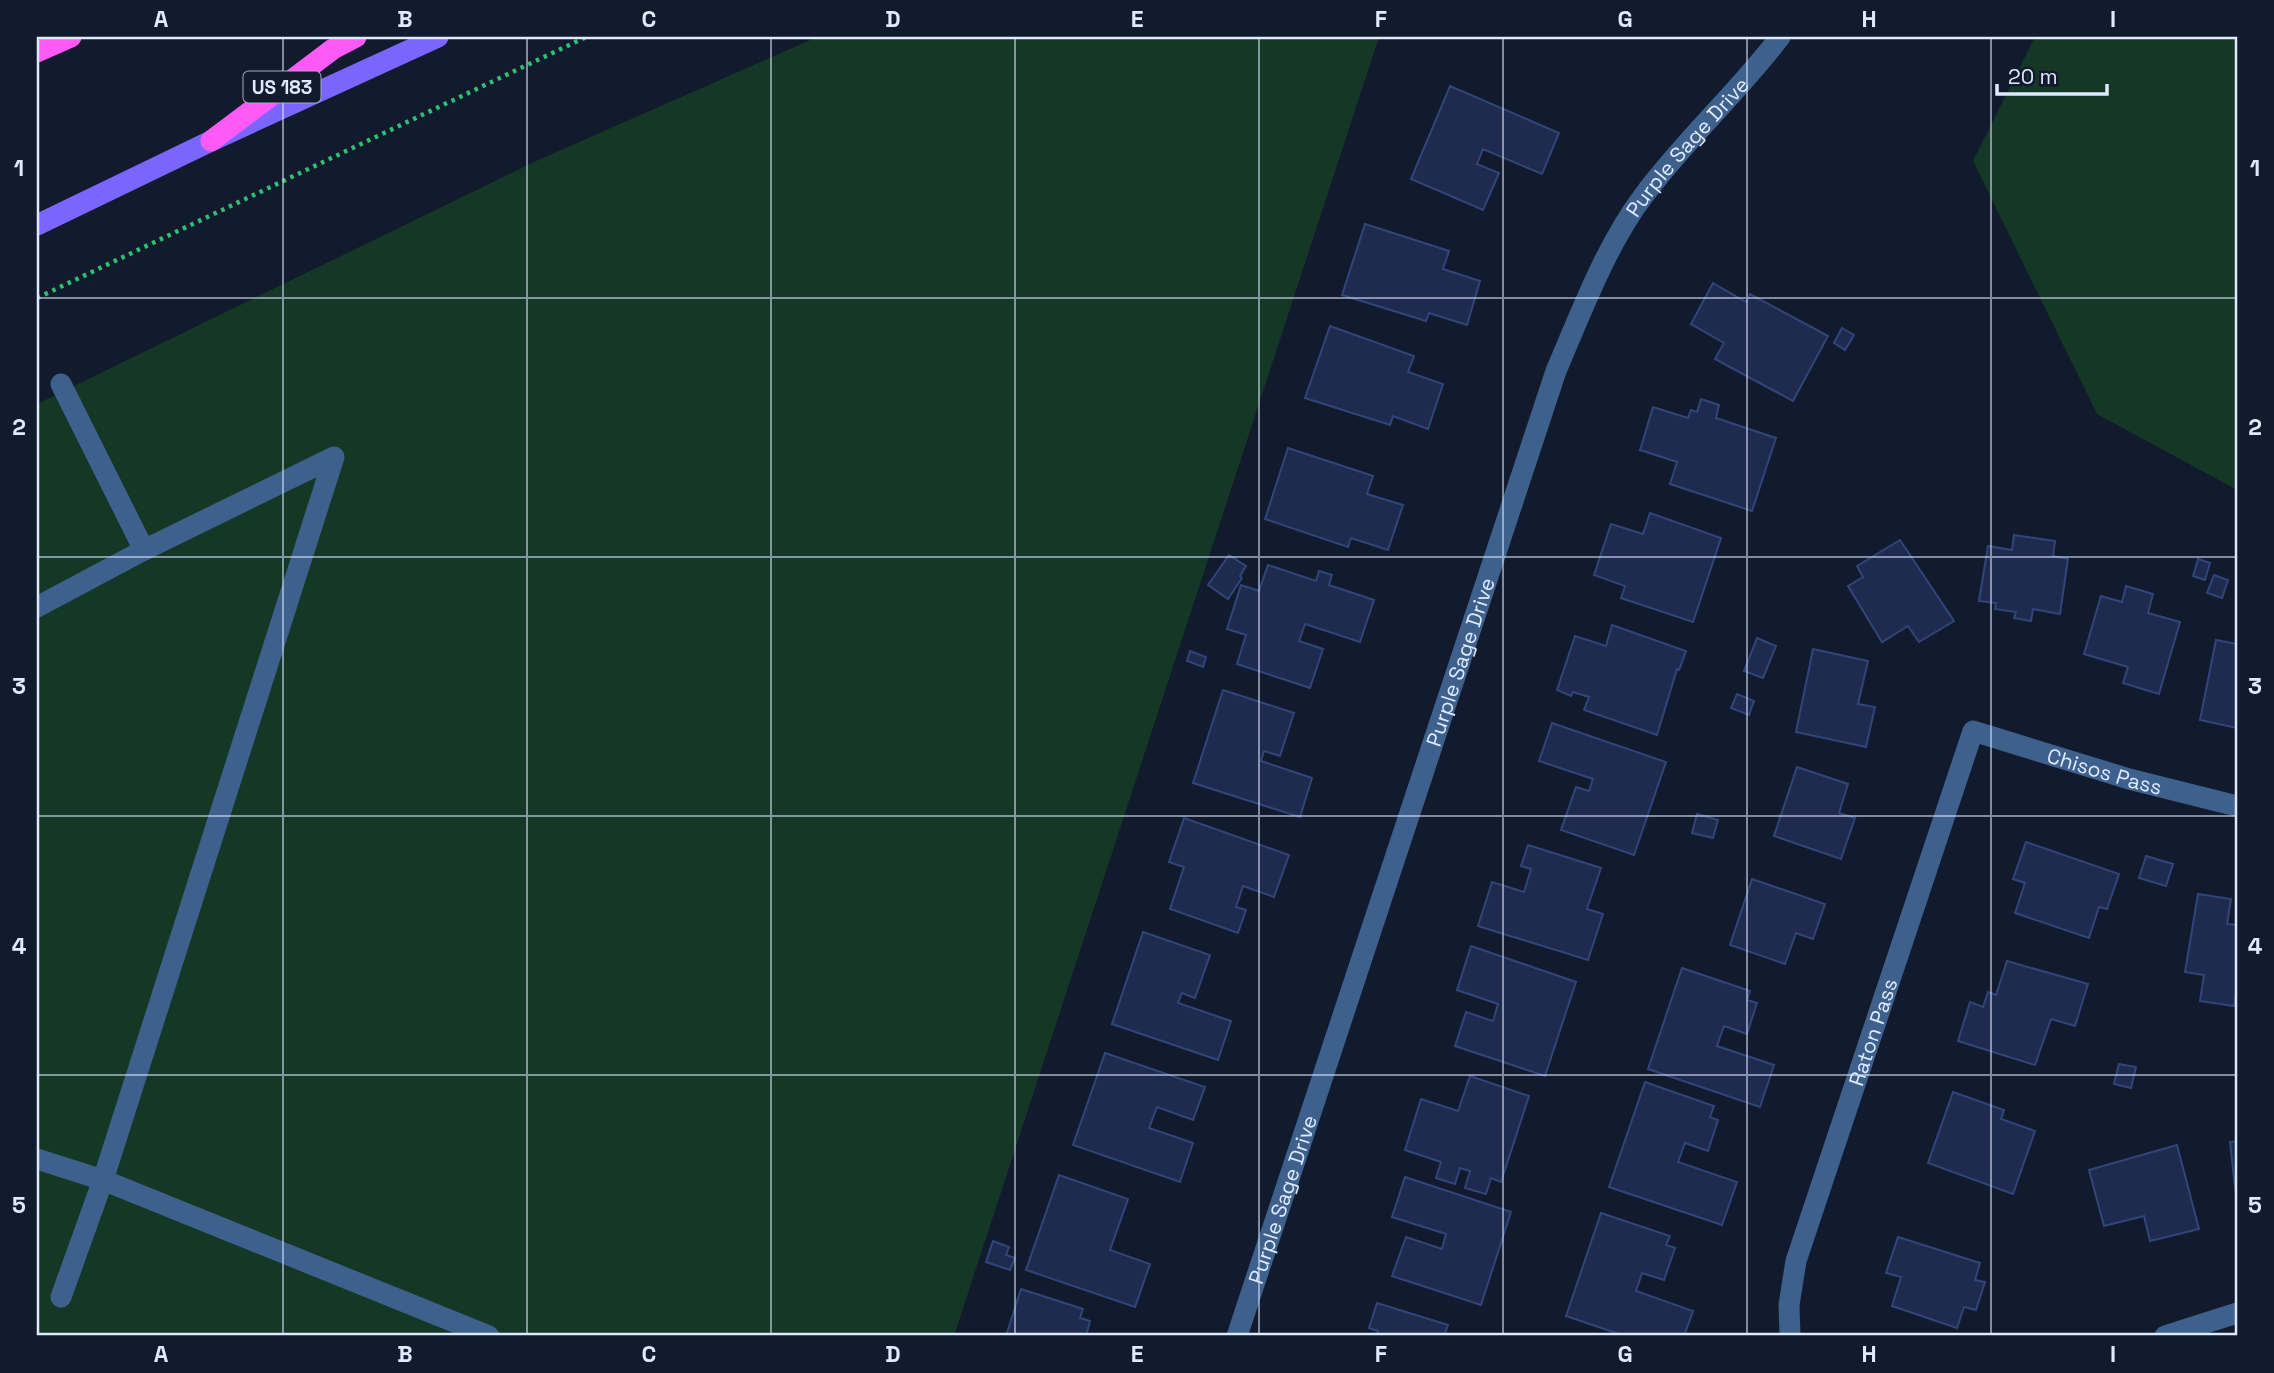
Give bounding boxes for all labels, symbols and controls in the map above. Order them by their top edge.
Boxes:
text: A [154,4,169,34]
text: B [397,4,413,34]
text: C [642,4,656,34]
text: D [885,4,901,34]
text: E [1131,4,1143,34]
text: F [1375,4,1387,34]
text: G [1617,4,1633,34]
text: H [1861,4,1877,34]
text: I [2110,4,2116,34]
scale bar [1997,52,2108,96]
text: 20 m [2008,63,2058,90]
street label: Purple Sage Drive [1619,71,1754,222]
road number: US 183 [244,72,320,102]
text: 1 [14,153,24,183]
text: 1 [2250,153,2260,183]
text: 2 [12,412,26,442]
text: 2 [2248,412,2262,442]
street label: Purple Sage Drive [1419,574,1500,750]
text: 3 [12,671,26,701]
text: 3 [2248,671,2262,701]
street label: Chisos Pass [2044,741,2165,800]
text: 4 [12,931,27,961]
text: 4 [2248,931,2263,961]
street label: Raton Pass [1842,975,1903,1089]
street label: Purple Sage Drive [1242,1111,1323,1287]
text: 5 [12,1190,26,1220]
text: 5 [2248,1190,2262,1220]
text: A [154,1339,169,1369]
text: B [397,1339,413,1369]
text: C [642,1339,656,1369]
text: D [885,1339,901,1369]
text: E [1131,1339,1143,1369]
text: F [1375,1339,1387,1369]
text: G [1617,1339,1633,1369]
text: H [1861,1339,1877,1369]
text: I [2110,1339,2116,1369]

